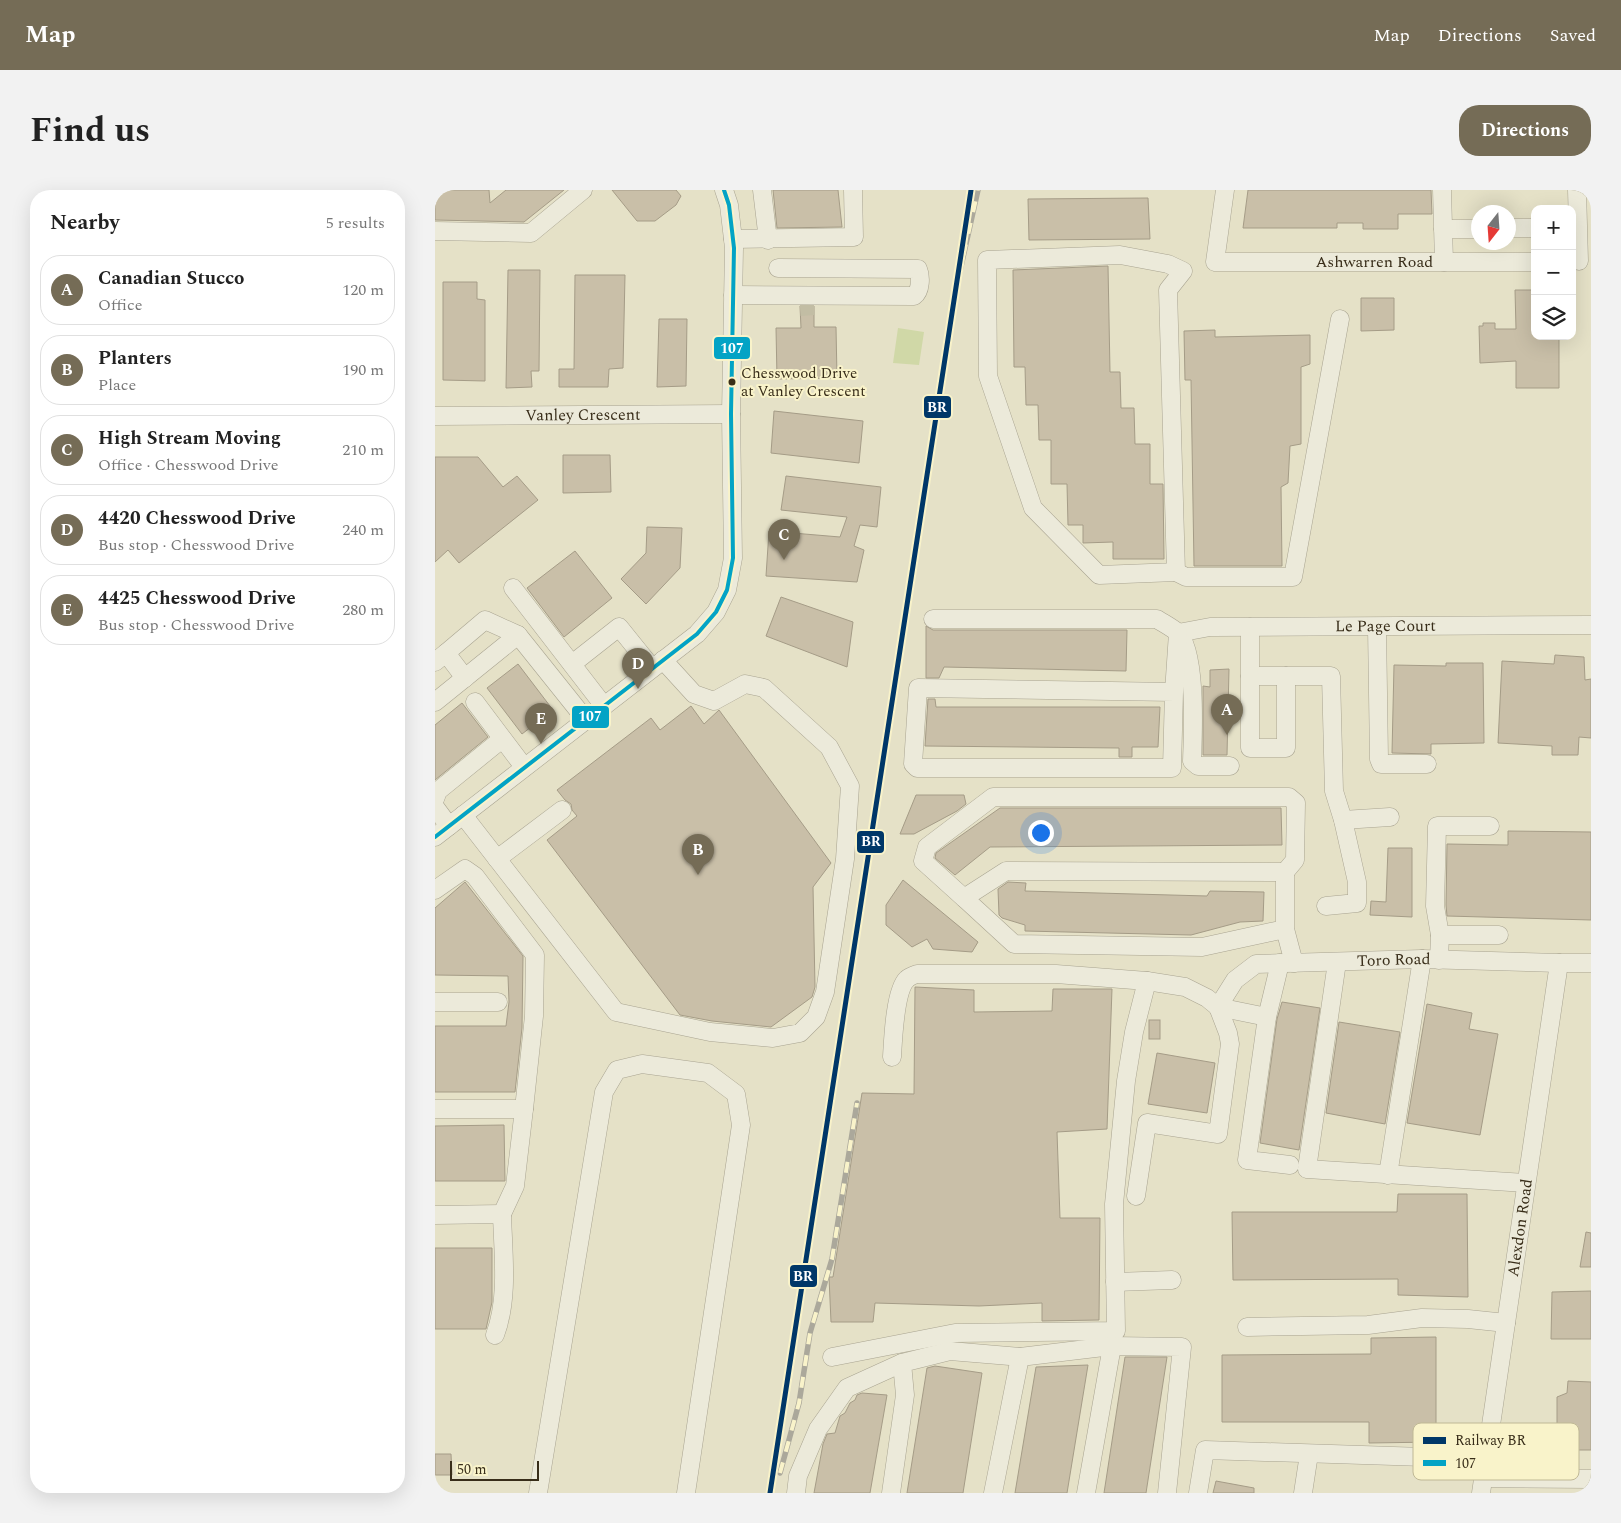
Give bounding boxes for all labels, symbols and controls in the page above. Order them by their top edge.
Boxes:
text: Map [25,17,75,53]
text: Map [1374,22,1410,49]
text: Directions [1438,22,1522,49]
text: Saved [1550,22,1596,49]
text: Find us [30,104,150,157]
button: Directions [1459,105,1591,156]
north arrow [1471,205,1516,250]
map controls [1531,205,1576,340]
button: + [1531,205,1576,250]
text: Nearby [50,207,120,239]
text: 5 results [326,211,385,235]
street label: Ashwarren Road [1315,250,1433,274]
button: − [1531,250,1576,295]
text: Canadian Stucco [98,264,245,293]
text: A [61,278,73,302]
text: 120 m [342,278,384,302]
text: Office [98,293,142,317]
button: layers [1531,295,1576,340]
line badge: 107 [713,336,751,360]
text: 107 [720,338,744,359]
text: Planters [98,344,172,373]
text: B [61,358,73,382]
text: 190 m [342,358,384,382]
place label: Chesswood Drive at Vanley Crescent [741,362,866,403]
text: Place [98,373,136,397]
marker: Chesswood Drive at Vanley Crescent [727,377,737,387]
line badge: BR [923,395,952,419]
text: BR [927,397,948,418]
street label: Vanley Crescent [525,403,641,427]
text: High Stream Moving [98,424,281,453]
text: C [61,438,73,462]
text: 210 m [342,438,384,462]
text: Office · Chesswood Drive [98,453,278,477]
text: 4420 Chesswood Drive [98,504,296,533]
text: D [61,518,73,542]
text: 240 m [342,518,384,542]
pin: C [768,519,800,560]
text: Bus stop · Chesswood Drive [98,533,295,557]
text: 4425 Chesswood Drive [98,584,296,613]
text: E [62,598,72,622]
text: 280 m [342,598,384,622]
text: Bus stop · Chesswood Drive [98,613,295,637]
street label: Le Page Court [1335,614,1436,638]
pin: D [622,648,654,689]
pin: A [1211,694,1243,735]
pin: E [525,703,557,744]
line badge: 107 [571,705,610,729]
text: 107 [578,706,602,727]
your location [1028,820,1054,846]
line badge: BR [856,830,885,854]
text: BR [861,831,882,852]
pin: B [682,834,714,875]
street label: Toro Road [1356,947,1431,973]
street label: Alexdon Road [1501,1177,1539,1279]
line badge: BR [789,1264,818,1288]
text: BR [793,1266,814,1287]
legend [1413,1423,1579,1480]
text: Railway BR [1455,1430,1526,1451]
text: 107 [1455,1453,1476,1474]
scale bar [450,1458,539,1481]
text: 50 m [457,1459,487,1480]

